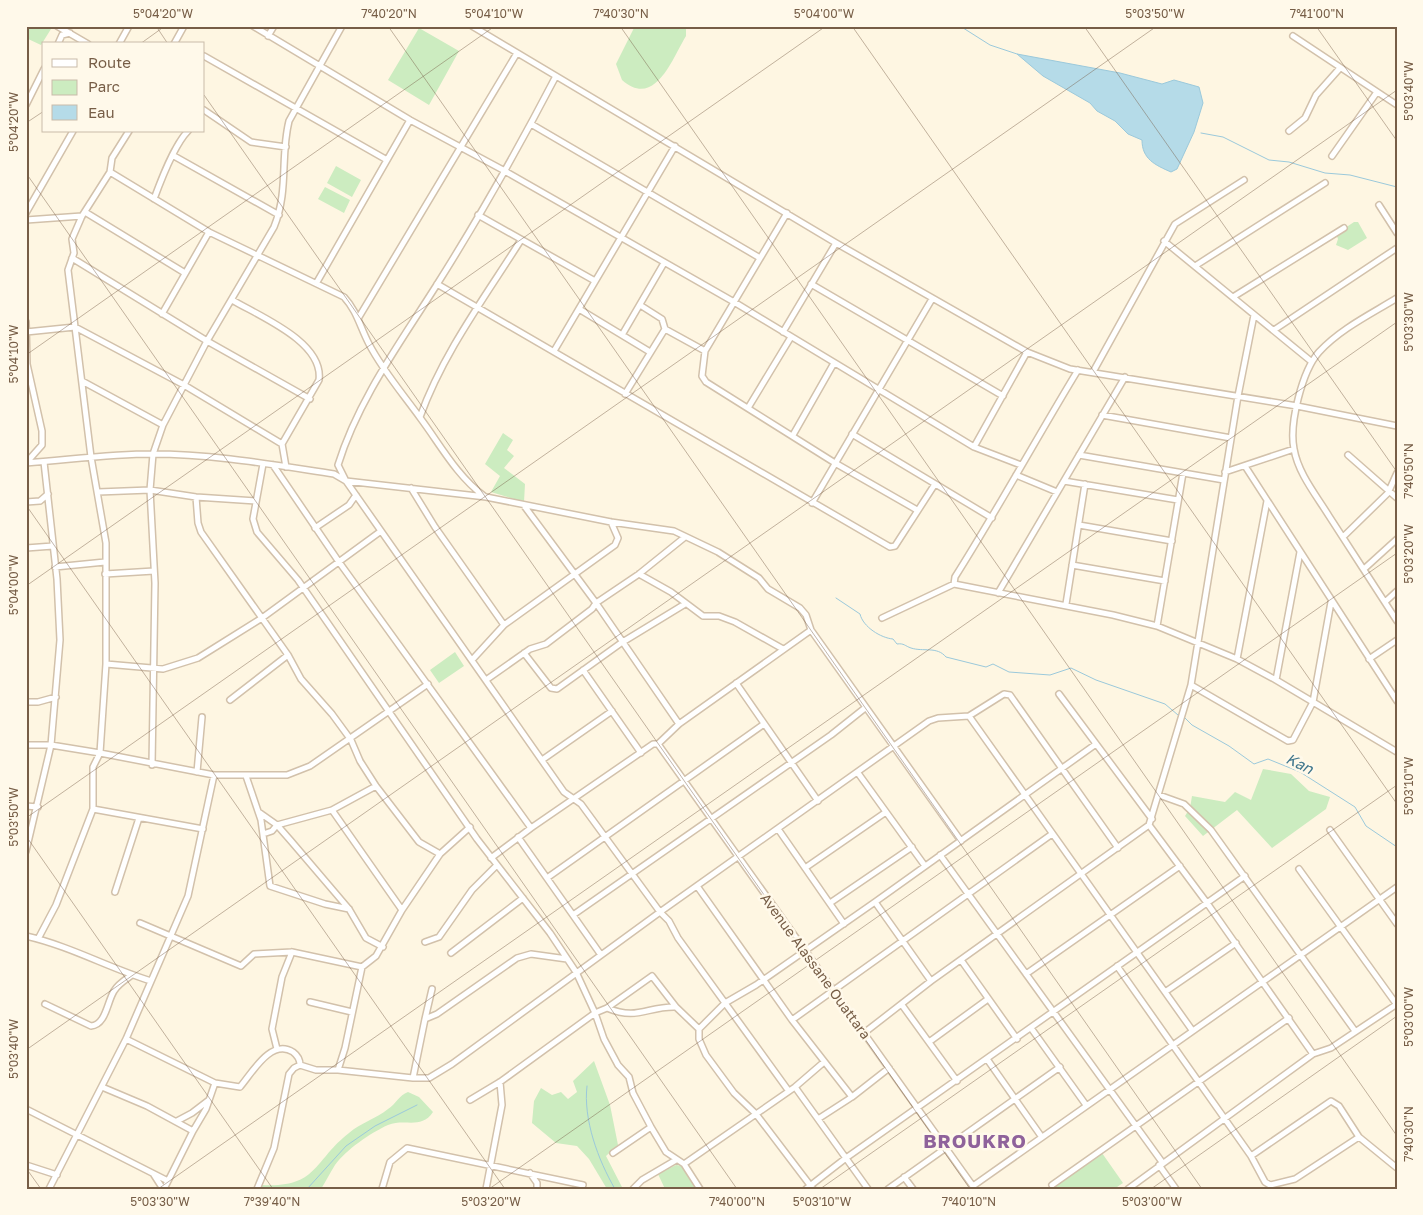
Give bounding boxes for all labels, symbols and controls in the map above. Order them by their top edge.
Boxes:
text: 5°04'20"W [133,6,193,21]
text: 7°40'20"N [361,6,417,21]
text: 5°04'10"W [465,6,524,21]
text: 7°40'30"N [593,6,649,21]
text: 5°04'00"W [794,6,855,21]
text: 5°03'50"W [1125,6,1185,21]
text: 7°41'00"N [1290,6,1344,21]
legend [42,42,205,132]
text: Route [88,53,131,71]
text: 5°03'40"W [1401,61,1416,121]
text: Parc [88,77,120,95]
text: 5°04'20"W [6,92,21,152]
text: Eau [88,103,115,121]
text: 5°03'30"W [1401,292,1416,352]
text: 5°04'10"W [6,324,21,383]
text: 7°40'50"N [1401,443,1416,499]
text: 5°03'20"W [1401,524,1416,584]
text: 5°04'00"W [6,554,21,615]
water label: Kan [1284,749,1317,778]
text: 5°03'10"W [1401,756,1416,815]
text: 5°03'50"W [6,787,21,847]
street label: Avenue Alassane Ouattara [757,890,875,1042]
text: 5°03'00"W [1401,986,1416,1047]
text: 5°03'40"W [6,1019,21,1079]
text: 7°40'30"N [1401,1106,1416,1162]
district label: BROUKRO [923,1129,1027,1152]
text: 5°03'30"W [130,1194,190,1209]
text: 7°39'40"N [244,1194,300,1209]
text: 5°03'20"W [461,1194,521,1209]
text: 7°40'00"N [709,1194,765,1209]
text: 5°03'10"W [793,1194,852,1209]
text: 7°40'10"N [942,1194,996,1209]
text: 5°03'00"W [1122,1194,1183,1209]

